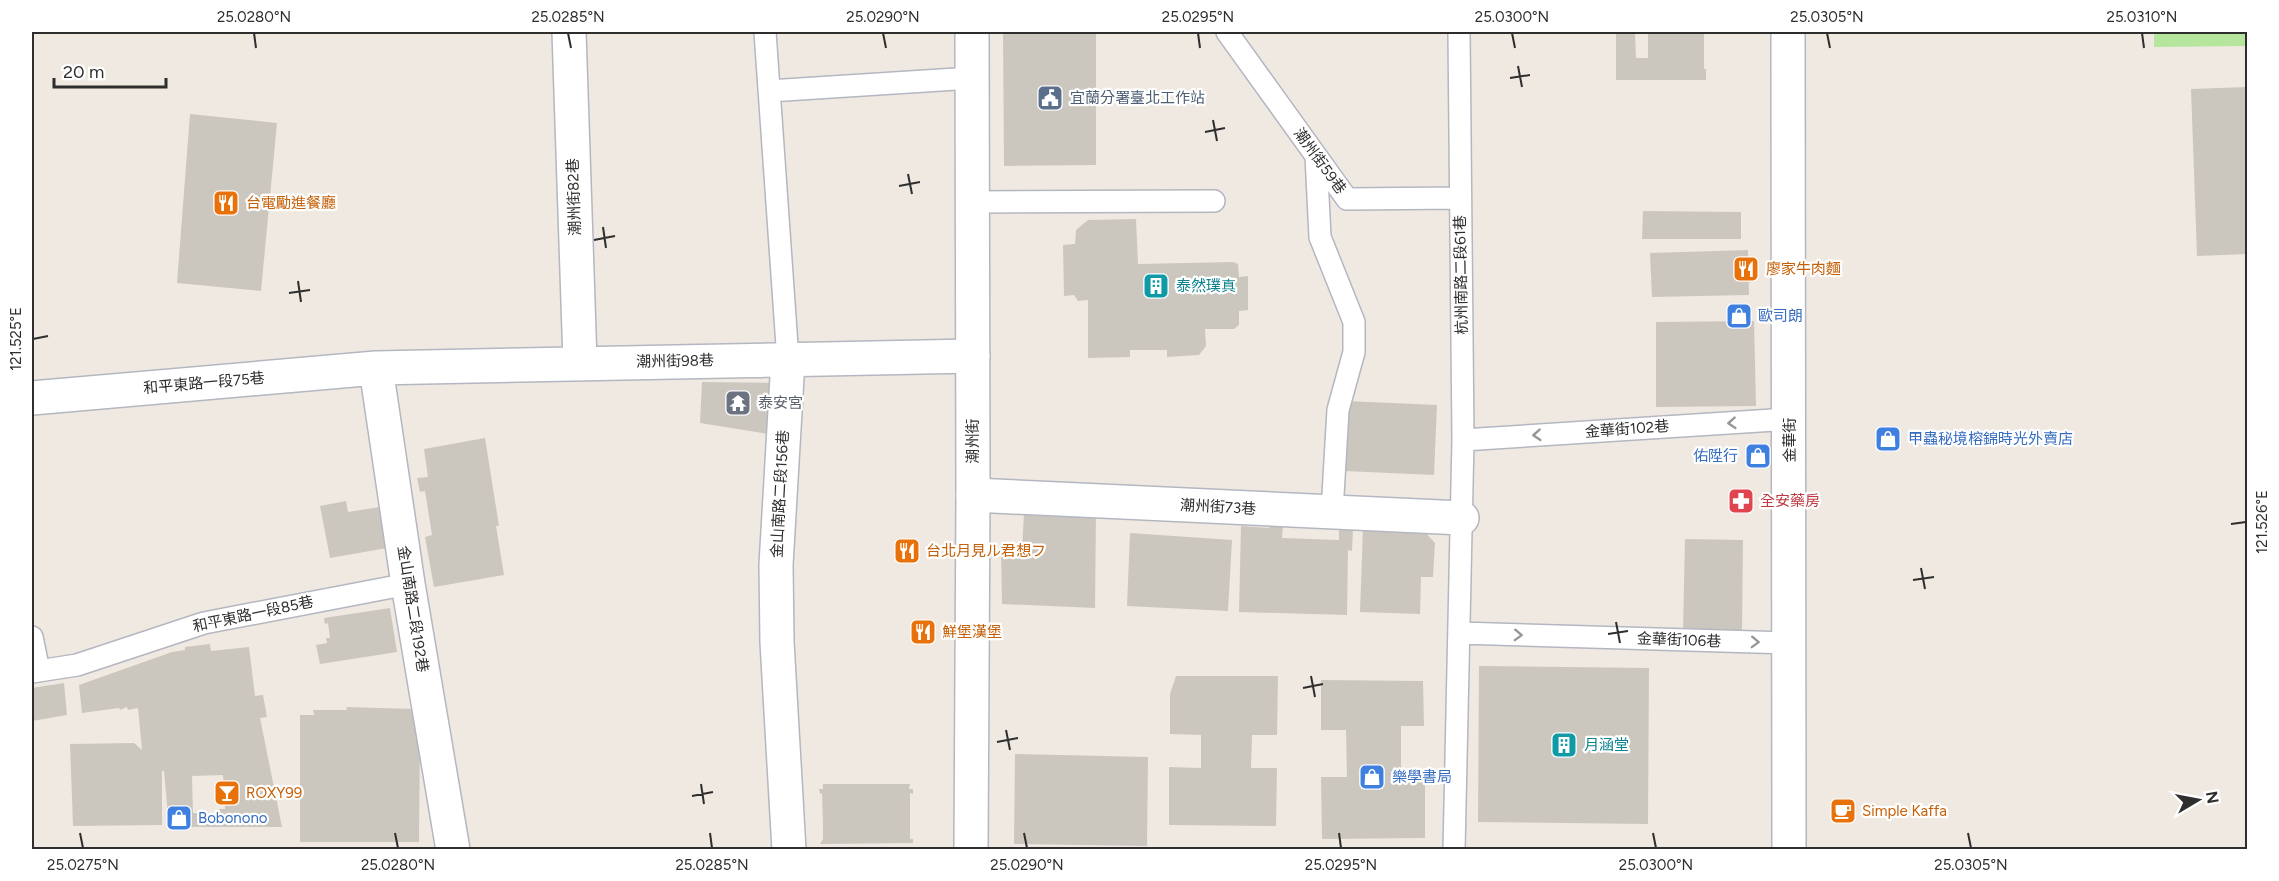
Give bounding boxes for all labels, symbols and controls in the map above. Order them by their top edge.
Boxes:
text: 25.0280°N [217,8,291,26]
text: 25.0285°N [531,8,605,26]
text: 25.0290°N [846,8,920,26]
text: 25.0295°N [1162,8,1234,26]
text: 25.0300°N [1475,8,1549,26]
text: 25.0305°N [1790,8,1864,26]
text: 25.0310°N [2107,8,2177,26]
scale bar [54,51,166,89]
text: 20 m [63,61,104,83]
public building icon: 宜蘭分署臺北工作站 [1035,83,1065,113]
place label: 宜蘭分署臺北工作站 [1070,89,1205,107]
street label: 潮州街59巷 [1290,125,1350,197]
street label: 潮州街82巷 [564,158,584,236]
restaurant icon: 台電勵進餐廳 [211,188,241,218]
place label: 台電勵進餐廳 [246,194,336,212]
street label: 杭州南路二段61巷 [1451,215,1471,335]
restaurant icon: 廖家牛肉麵 [1731,254,1761,284]
place label: 廖家牛肉麵 [1766,260,1841,278]
building icon: 泰然璞真 [1141,271,1171,301]
place label: 泰然璞真 [1176,277,1236,295]
shop icon: 歐司朗 [1724,301,1754,331]
text: 121.525°E [7,307,25,371]
place label: 歐司朗 [1758,307,1803,325]
street label: 潮州街98巷 [636,351,714,371]
street label: 和平東路一段75巷 [143,369,265,397]
temple icon: 泰安宮 [723,388,753,418]
place label: 泰安宮 [758,394,803,412]
one-way arrow [1727,416,1736,429]
street label: 金華街102巷 [1584,417,1670,441]
street label: 金華街 [1781,417,1799,463]
street label: 潮州街 [964,418,982,464]
shop icon: 甲蟲秘境榕錦時光外賣店 [1873,424,1903,454]
one-way arrow [1533,428,1542,441]
street label: 金山南路二段156巷 [768,429,792,559]
place label: 甲蟲秘境榕錦時光外賣店 [1908,430,2073,448]
shop icon: 佑陞行 [1743,441,1773,471]
place label: 佑陞行 [1693,447,1738,465]
pharmacy icon: 全安藥房 [1726,486,1756,516]
text: 121.526°E [2253,490,2271,554]
place label: 全安藥房 [1760,492,1820,510]
street label: 潮州街73巷 [1179,496,1257,518]
restaurant icon: 台北月見ル君想フ [892,536,922,566]
place label: 台北月見ル君想フ [926,542,1046,560]
street label: 金山南路二段192巷 [394,544,432,674]
street label: 和平東路一段85巷 [191,592,315,636]
restaurant icon: 鮮堡漢堡 [908,617,938,647]
place label: 鮮堡漢堡 [942,623,1002,641]
one-way arrow [1514,629,1523,642]
street label: 金華街106巷 [1637,630,1721,650]
one-way arrow [1751,636,1760,649]
building icon: 月涵堂 [1549,730,1579,760]
place label: 月涵堂 [1584,736,1629,754]
shop icon: 樂學書局 [1357,762,1387,792]
place label: 樂學書局 [1392,768,1452,786]
north arrow [2168,770,2228,830]
bar icon: ROXY99 [212,778,242,808]
place label: ROXY99 [246,784,302,802]
text: N [2202,790,2223,805]
cafe icon: Simple Kaffa [1828,796,1858,826]
place label: Simple Kaffa [1862,802,1947,820]
shop icon: Bobonono [164,803,194,833]
place label: Bobonono [198,809,268,827]
text: 25.0275°N [47,856,119,874]
text: 25.0280°N [361,856,435,874]
text: 25.0285°N [675,856,749,874]
text: 25.0290°N [990,856,1064,874]
text: 25.0295°N [1305,856,1377,874]
text: 25.0300°N [1619,856,1693,874]
text: 25.0305°N [1934,856,2008,874]

